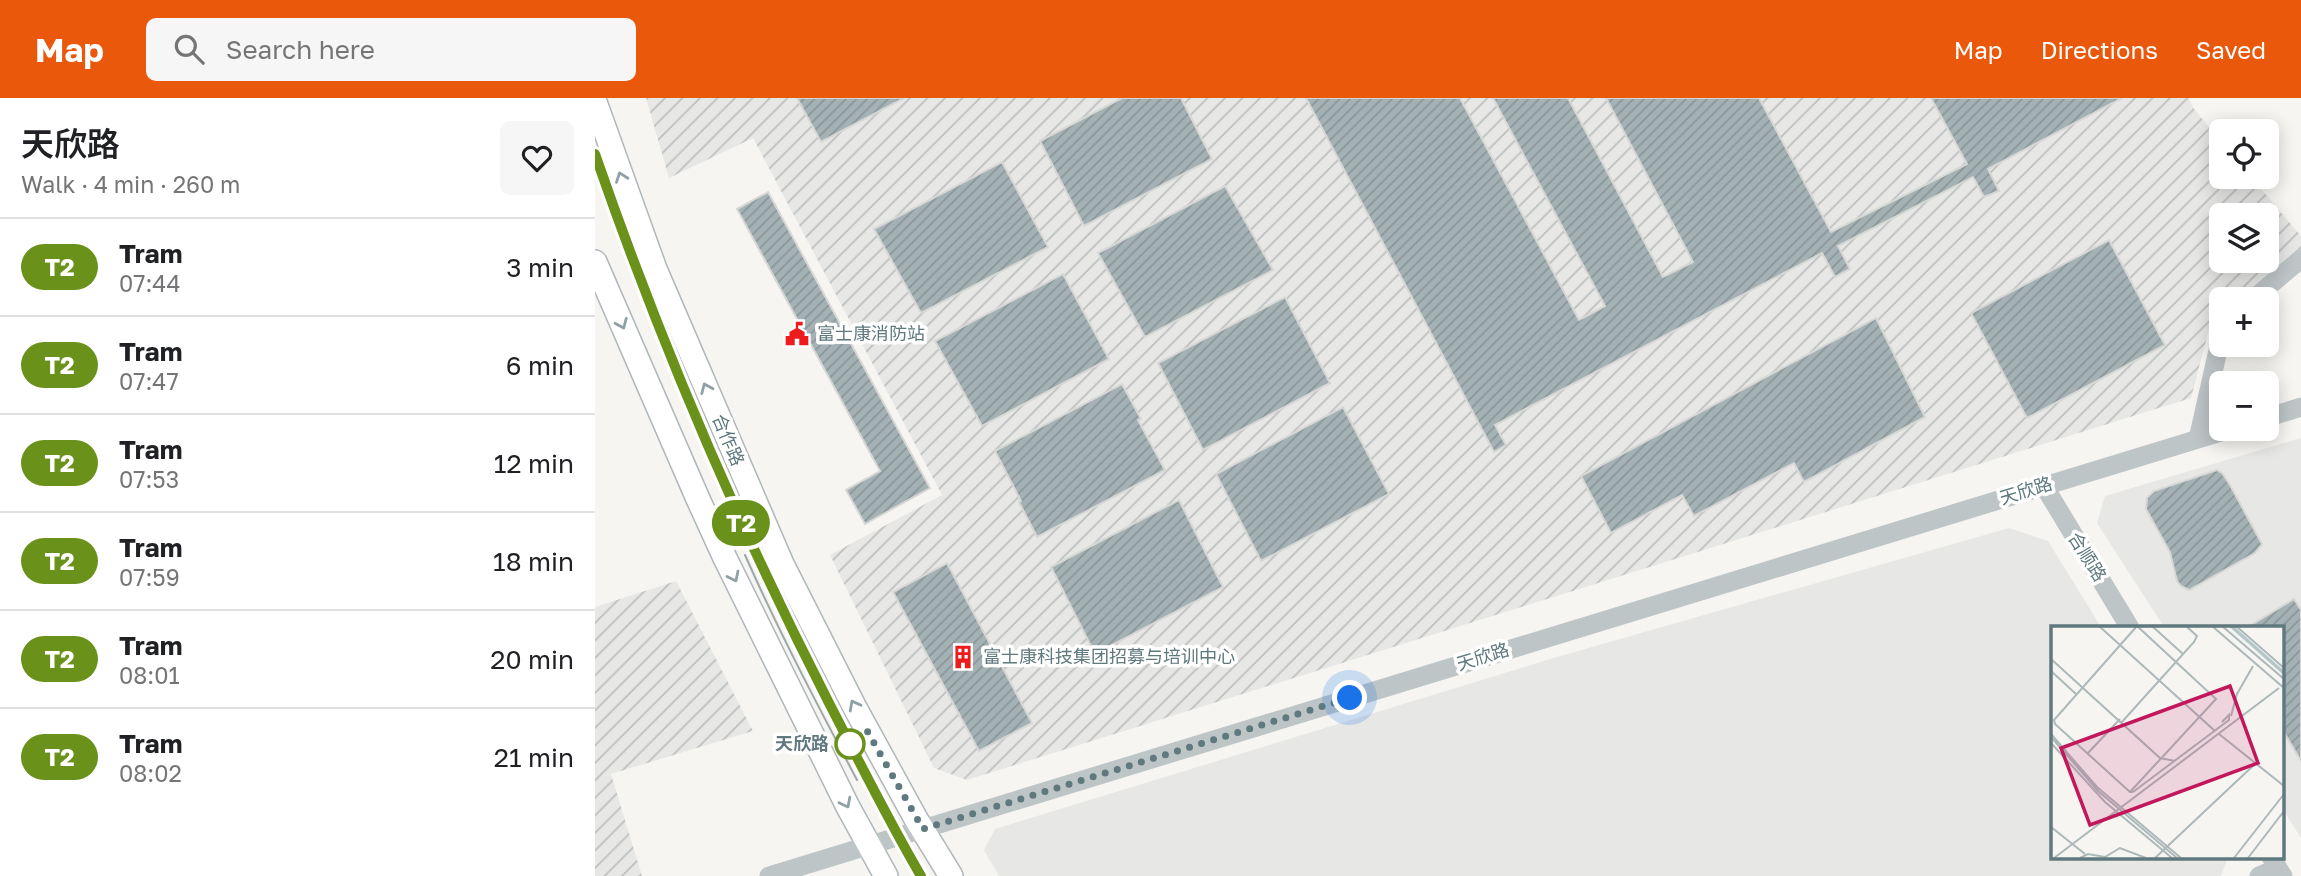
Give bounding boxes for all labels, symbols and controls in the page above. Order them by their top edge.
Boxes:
search box [146,18,636,81]
text: Map [35,30,104,69]
icon: search [170,30,208,68]
text: Search here [226,34,375,65]
text: Map [1954,35,2003,64]
text: Directions [2041,35,2158,64]
text: Saved [2196,35,2266,64]
map controls [2209,119,2279,441]
button: locate [2209,119,2279,189]
button: heart [500,121,574,195]
text: 天欣路 [21,124,120,163]
text: Walk · 4 min · 260 m [21,170,240,198]
one-way arrow [615,172,629,184]
button: layers [2209,203,2279,273]
text: Tram [119,238,182,269]
text: T2 [44,252,75,281]
text: 3 min [506,252,574,283]
text: 07:44 [119,269,180,297]
button: + [2209,287,2279,357]
one-way arrow [614,317,628,330]
public building icon: 富士康消防站 [783,320,811,348]
place label: 富士康消防站 [817,322,925,344]
text: Tram [119,336,182,367]
text: T2 [44,350,75,379]
text: 6 min [506,350,574,381]
text: 07:47 [119,367,179,395]
button: − [2209,371,2279,441]
one-way arrow [700,383,714,396]
street label: 合作路 [708,410,750,469]
text: Tram [119,434,182,465]
text: T2 [44,448,75,477]
text: 12 min [494,448,574,479]
text: 07:53 [119,465,179,493]
street label: 天欣路 [1997,472,2055,508]
line badge: T2 [709,500,773,546]
text: T2 [726,508,756,537]
street label: 合顺路 [2064,528,2111,585]
text: Tram [119,532,182,563]
text: T2 [44,546,75,575]
text: 18 min [493,546,574,577]
text: 07:59 [119,563,180,591]
one-way arrow [726,570,740,582]
inset map [2051,626,2283,858]
text: Tram [119,630,182,661]
street label: 天欣路 [1454,638,1512,674]
building icon: 富士康科技集团招募与培训中心 [949,643,977,671]
text: T2 [44,644,75,673]
text: 20 min [490,644,574,675]
place label: 富士康科技集团招募与培训中心 [983,645,1235,667]
text: 08:01 [119,661,180,689]
your location [1332,680,1367,715]
one-way arrow [848,700,862,713]
text: Tram [119,728,182,759]
marker: 天欣路 [835,729,865,759]
place label: 天欣路 [775,732,829,754]
text: T2 [44,742,75,771]
text: 21 min [494,742,574,773]
text: 08:02 [119,759,182,787]
one-way arrow [838,796,852,808]

